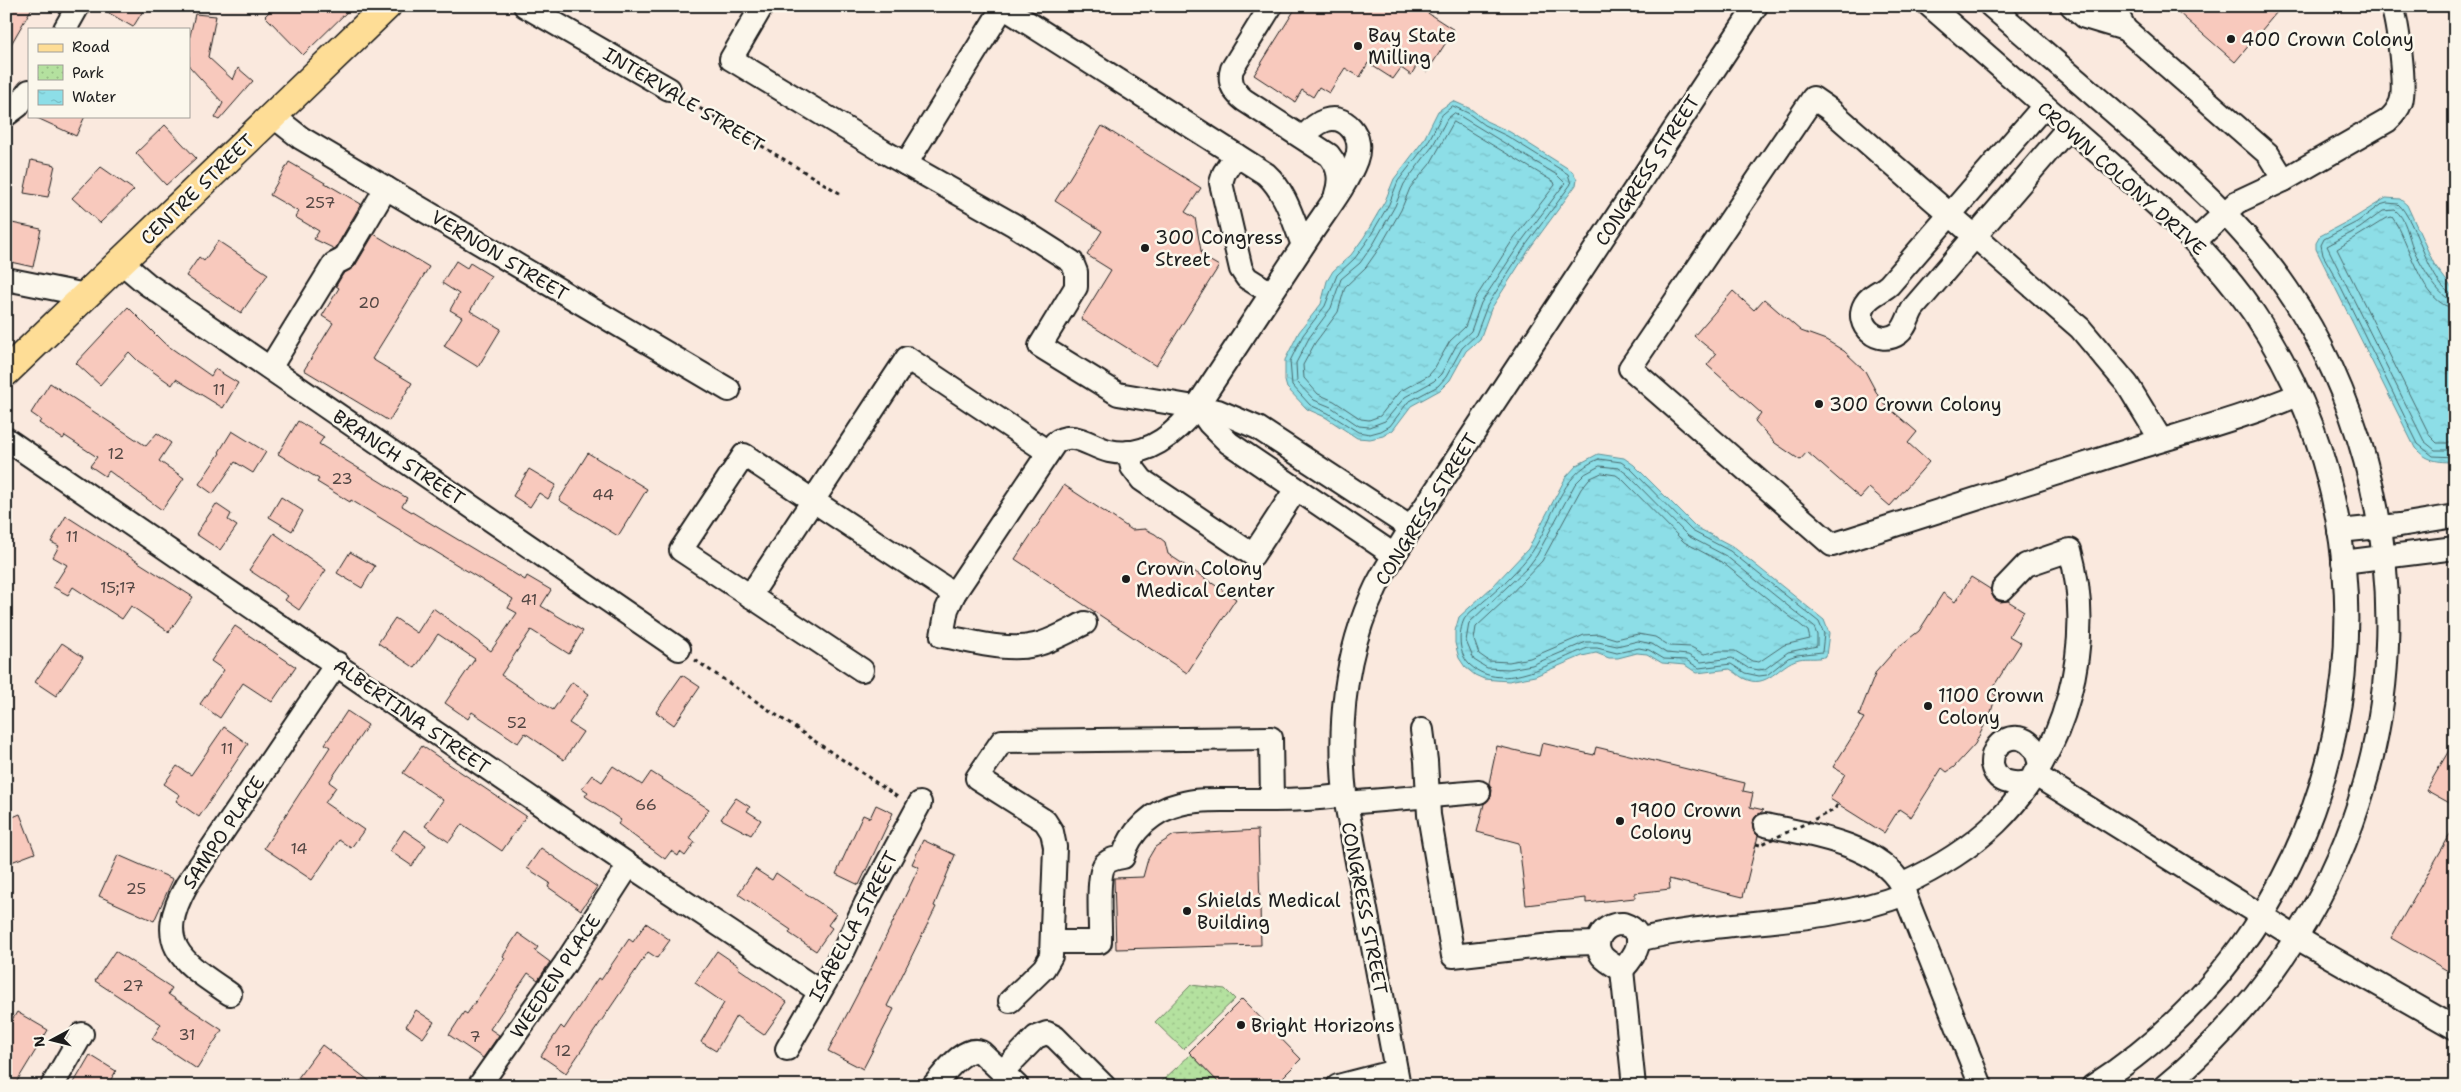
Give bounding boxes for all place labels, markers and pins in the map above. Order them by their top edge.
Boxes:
place label: Bay State Milling [1368,23,1456,70]
place label: 400 Crown Colony [2241,27,2414,52]
marker: 400 Crown Colony [2225,33,2237,45]
marker: Bay State Milling [1352,40,1364,52]
place label: 300 Congress Street [1155,225,1283,272]
marker: 300 Congress Street [1139,242,1151,254]
place label: 300 Crown Colony [1829,392,2002,417]
marker: 300 Crown Colony [1813,398,1825,410]
place label: Crown Colony Medical Center [1136,556,1275,603]
marker: Crown Colony Medical Center [1120,573,1132,585]
place label: 1100 Crown Colony [1938,683,2044,730]
marker: 1100 Crown Colony [1922,700,1934,712]
place label: 1900 Crown Colony [1630,798,1741,845]
marker: 1900 Crown Colony [1614,815,1626,827]
place label: Shields Medical Building [1197,888,1341,935]
marker: Shields Medical Building [1181,905,1193,917]
place label: Bright Horizons [1251,1013,1395,1038]
marker: Bright Horizons [1235,1019,1247,1031]

